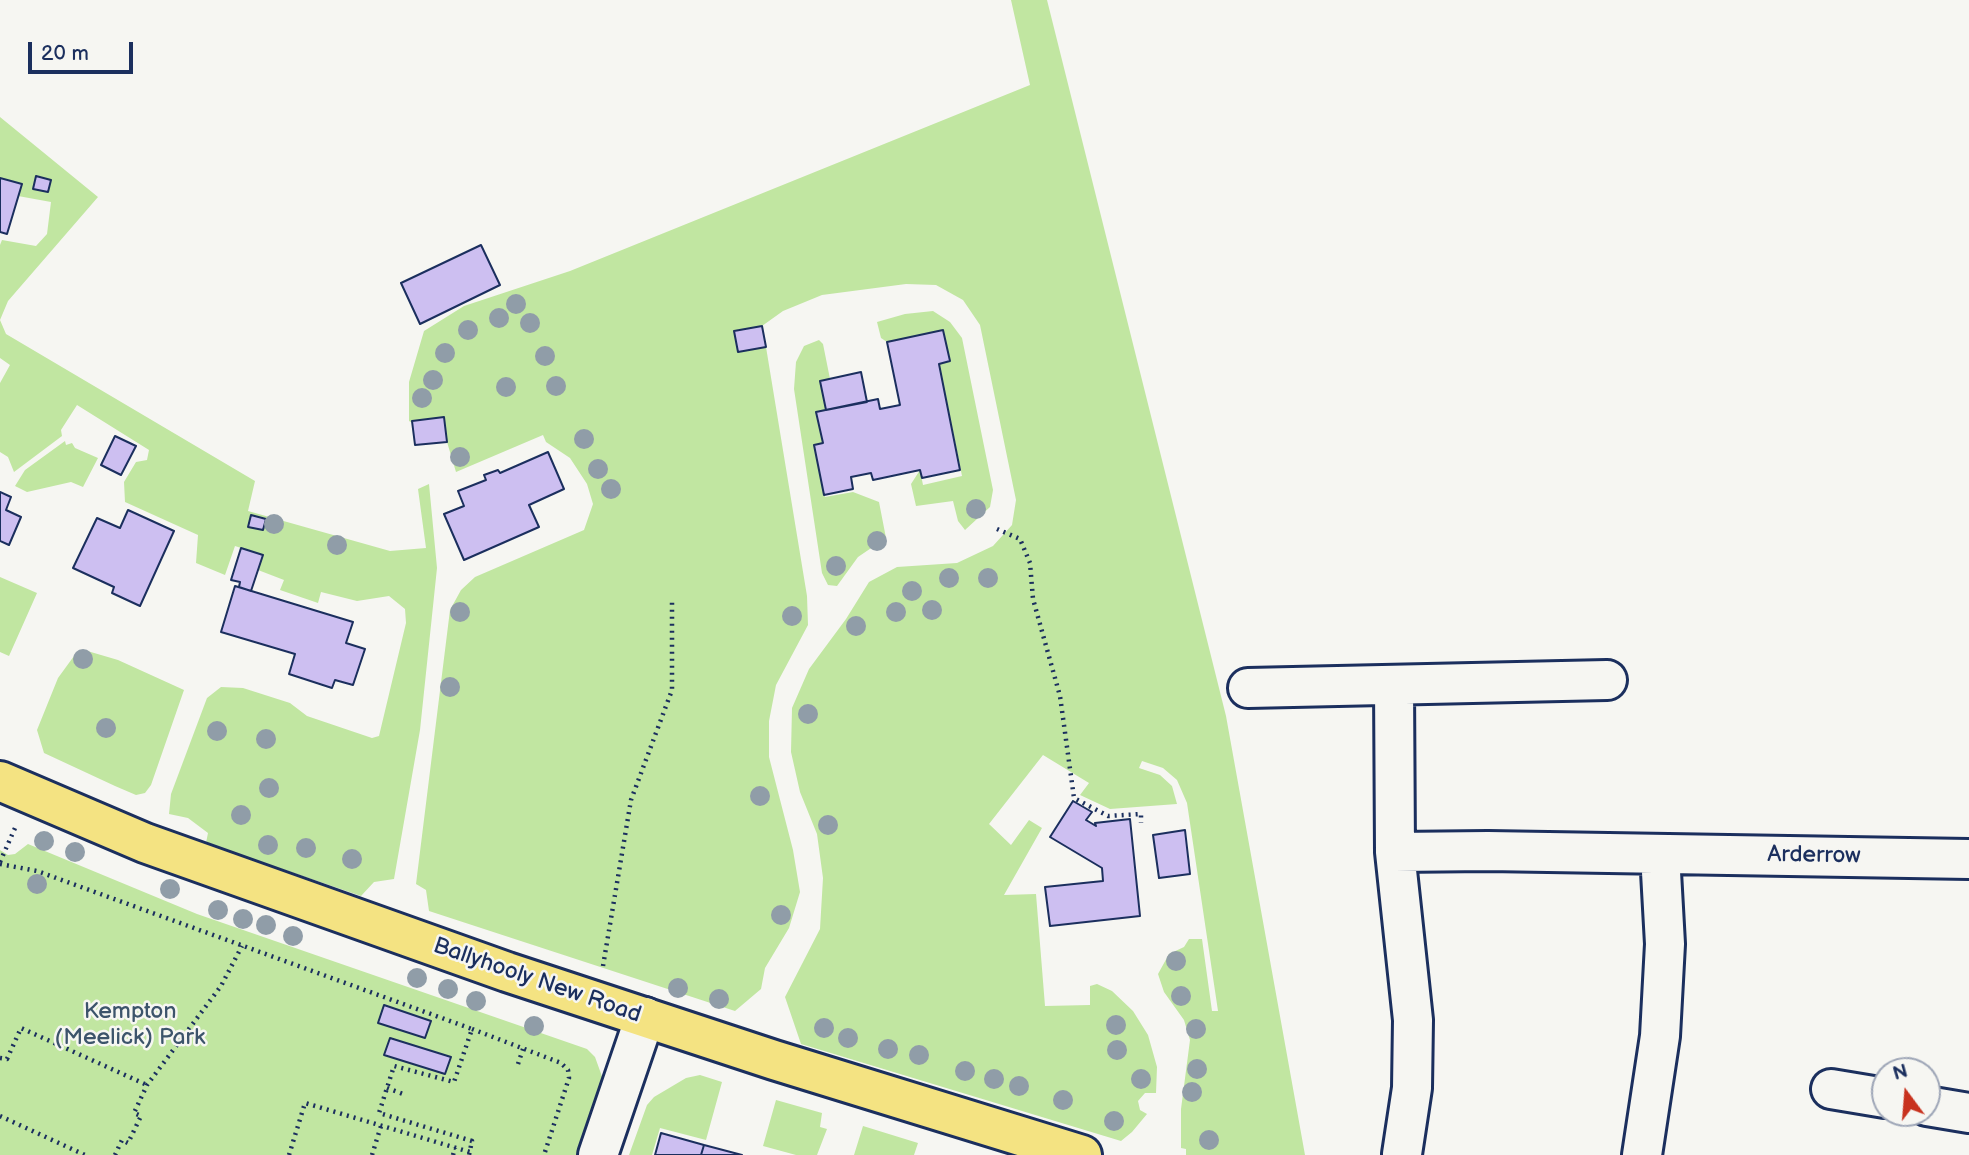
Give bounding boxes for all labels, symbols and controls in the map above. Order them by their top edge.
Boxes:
scale bar [32,28,136,72]
text: 20 m [41,41,89,66]
street label: Arderrow [1767,841,1861,871]
street label: Ballyhooly New Road [429,932,645,1030]
park label: Kempton (Meelick) Park [55,998,205,1052]
north arrow [1871,1057,1941,1127]
text: N [1891,1060,1911,1086]

